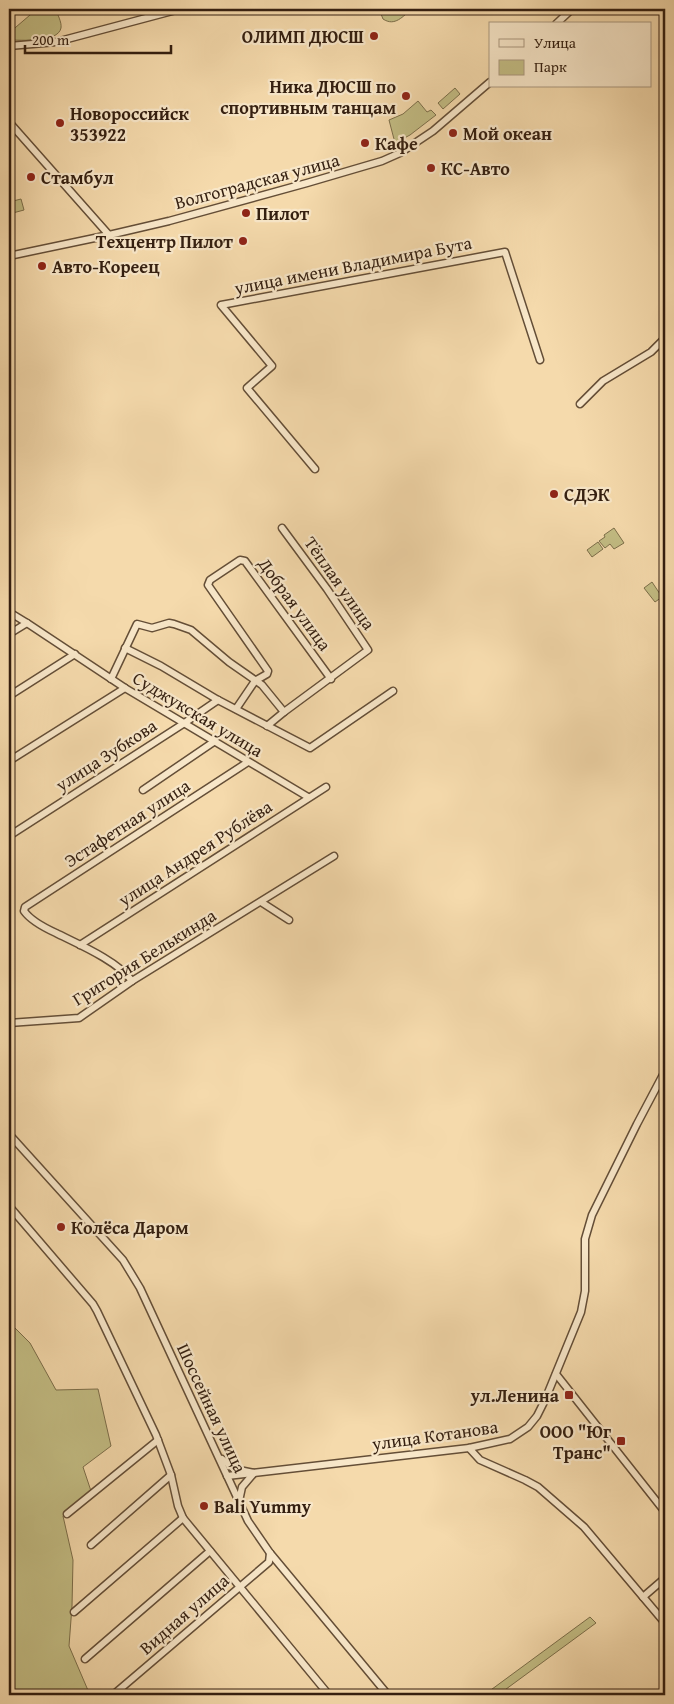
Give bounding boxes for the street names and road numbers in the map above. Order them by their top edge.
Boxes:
street label: Волгоградская улица [172,146,343,216]
street label: улица имени Владимира Бута [231,229,474,301]
street label: Тёплая улица [298,531,383,636]
street label: Добрая улица [251,551,338,657]
street label: Суджукская улица [128,664,269,764]
street label: улица Зубкова [49,712,162,799]
street label: Эстафетная улица [59,772,196,874]
street label: улица Андрея Рублёва [112,793,278,914]
street label: Григория Белькинда [67,901,222,1012]
street label: Шоссейная улица [170,1339,254,1478]
street label: улица Котанова [369,1413,500,1457]
street label: Видная улица [133,1567,235,1661]

